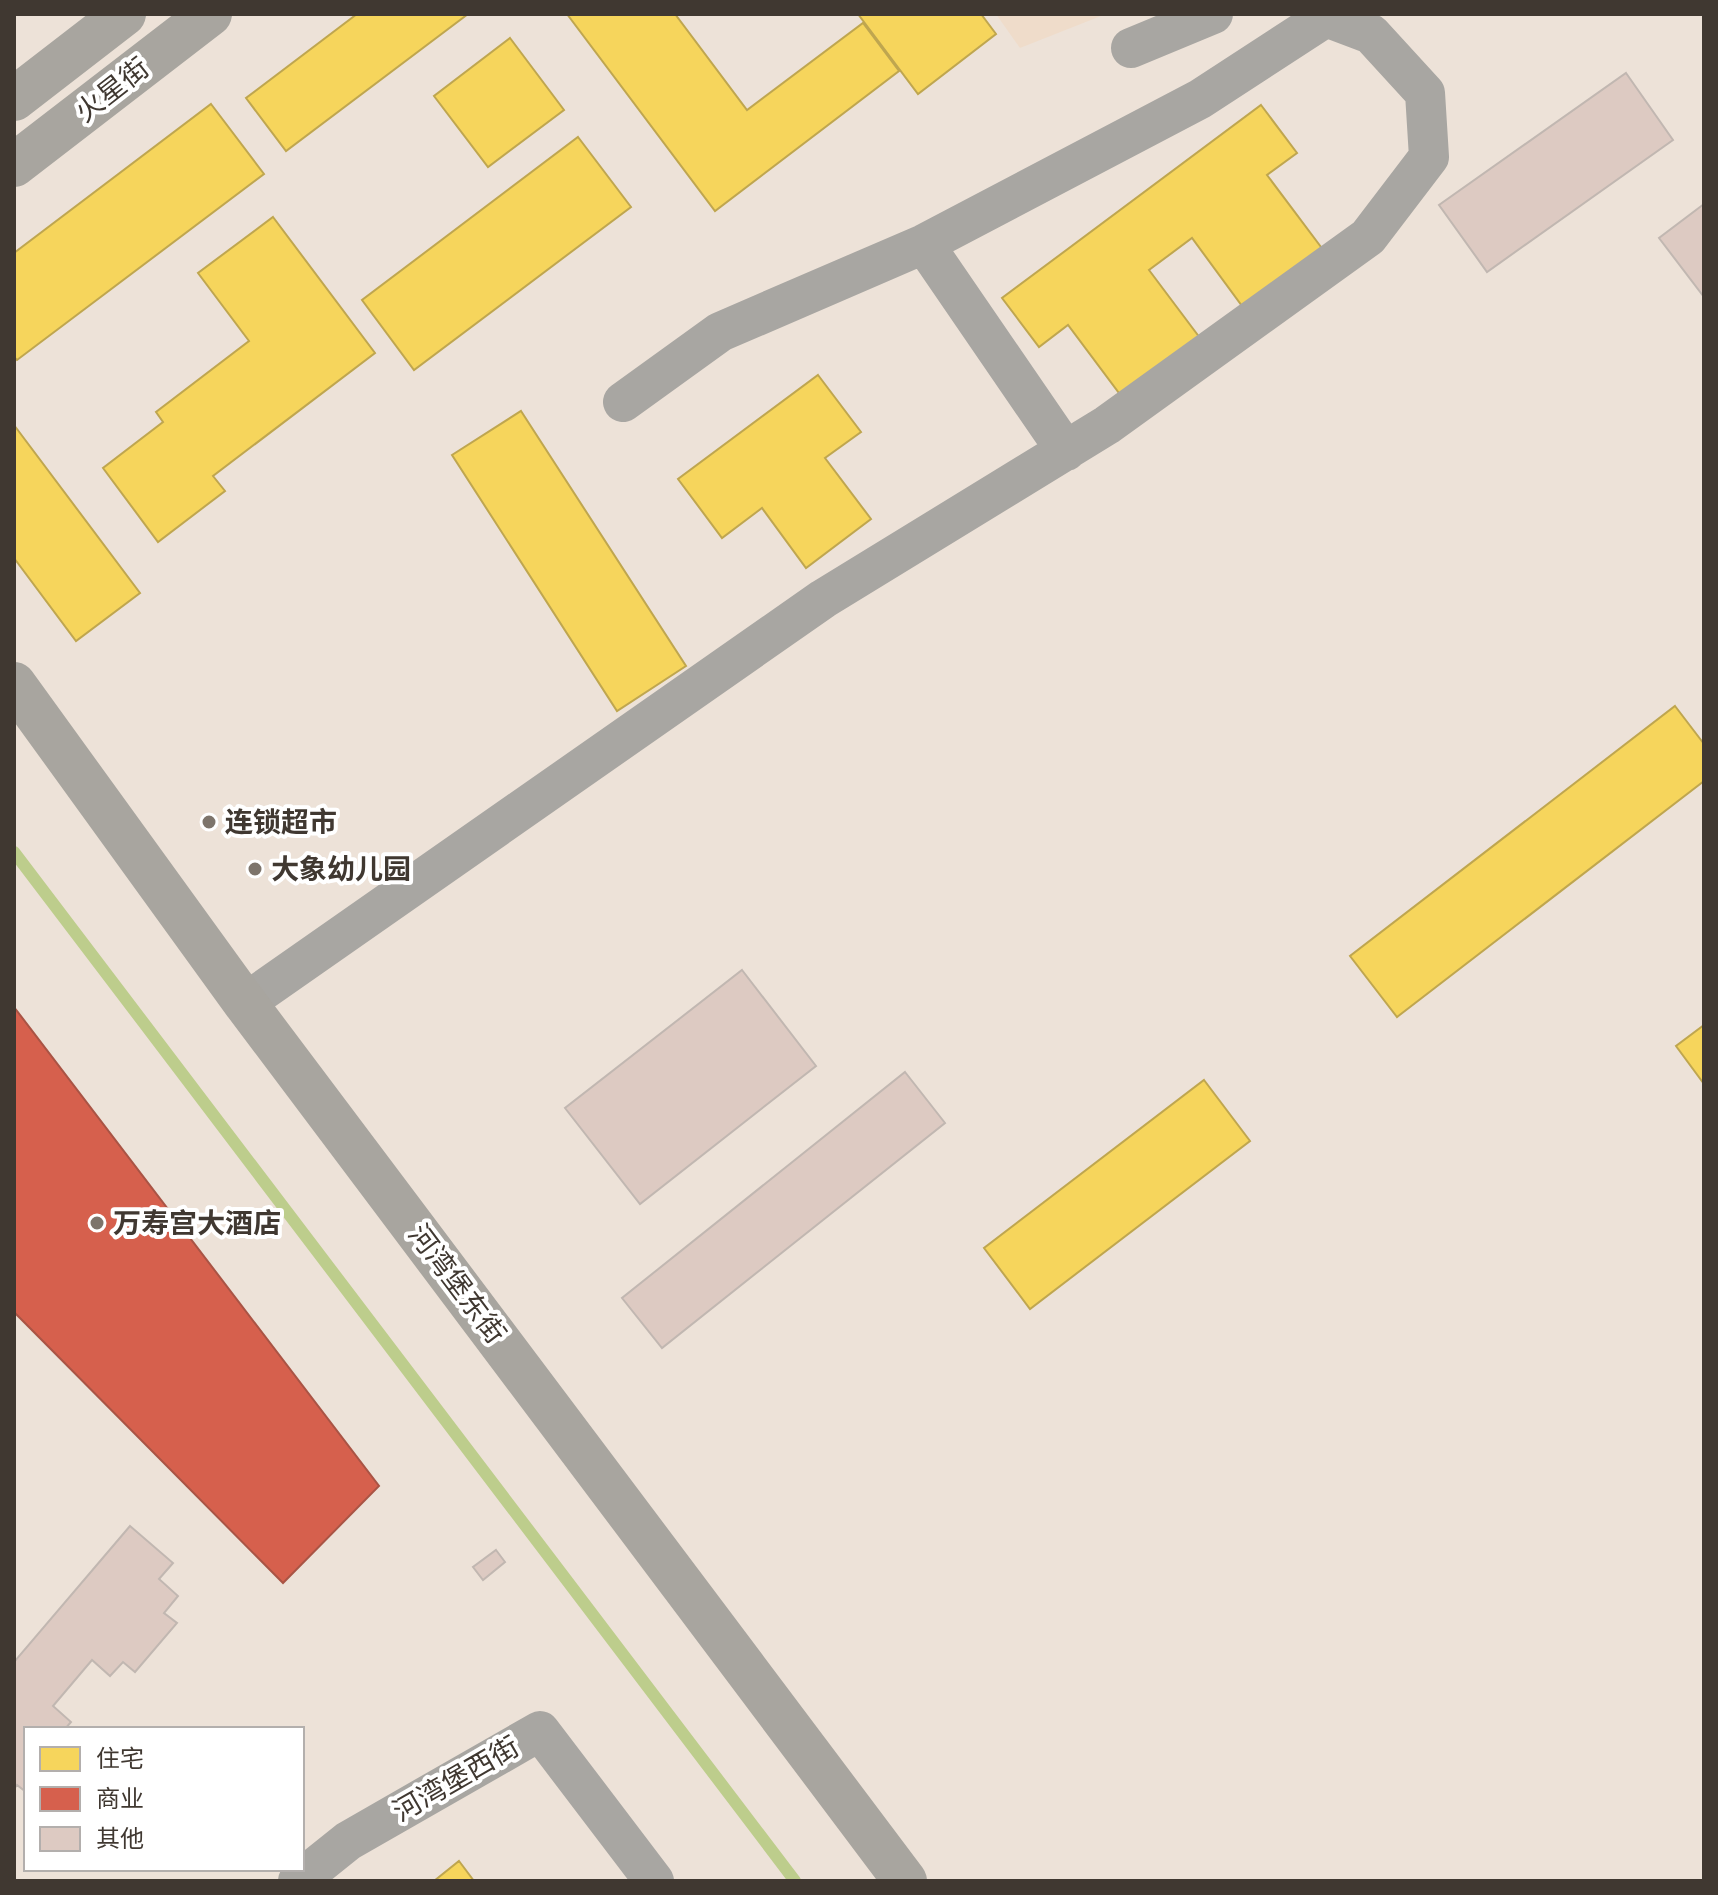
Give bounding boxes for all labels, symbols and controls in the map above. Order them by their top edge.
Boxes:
street label: 火星街 [69,52,155,128]
place label: 连锁超市 [225,807,337,838]
marker: 连锁超市 [200,813,218,831]
place label: 大象幼儿园 [271,854,411,885]
marker: 大象幼儿园 [246,860,264,878]
place label: 万寿宫大酒店 [113,1208,281,1239]
marker: 万寿宫大酒店 [88,1214,106,1232]
street label: 河湾堡东街 [402,1219,512,1349]
legend [24,1727,304,1871]
street label: 河湾堡西街 [388,1731,524,1827]
text: 住宅 [96,1745,144,1772]
text: 商业 [96,1785,144,1812]
text: 其他 [96,1825,144,1852]

